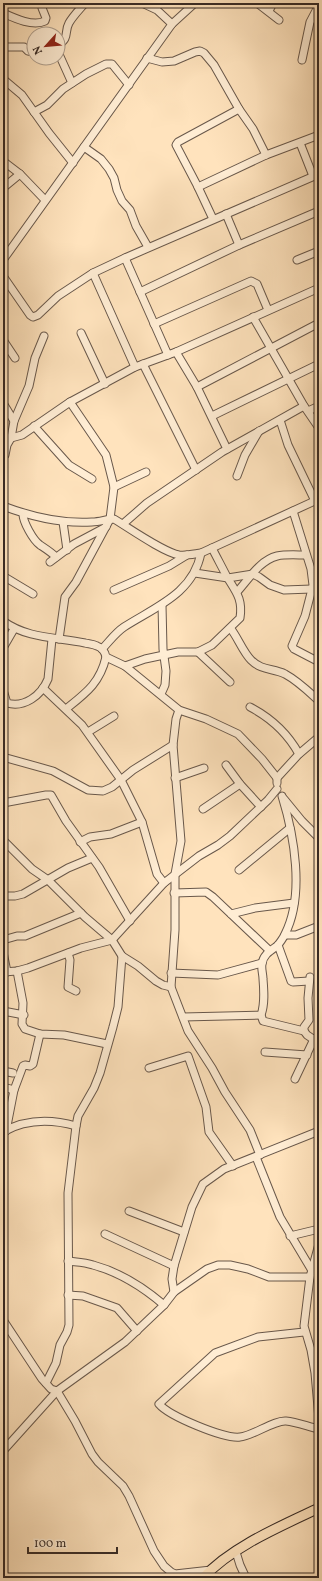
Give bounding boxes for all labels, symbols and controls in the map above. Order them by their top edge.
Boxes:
north arrow [26,26,66,66]
text: N [30,43,47,57]
scale bar [28,1529,117,1555]
text: 100 m [34,1536,67,1552]

